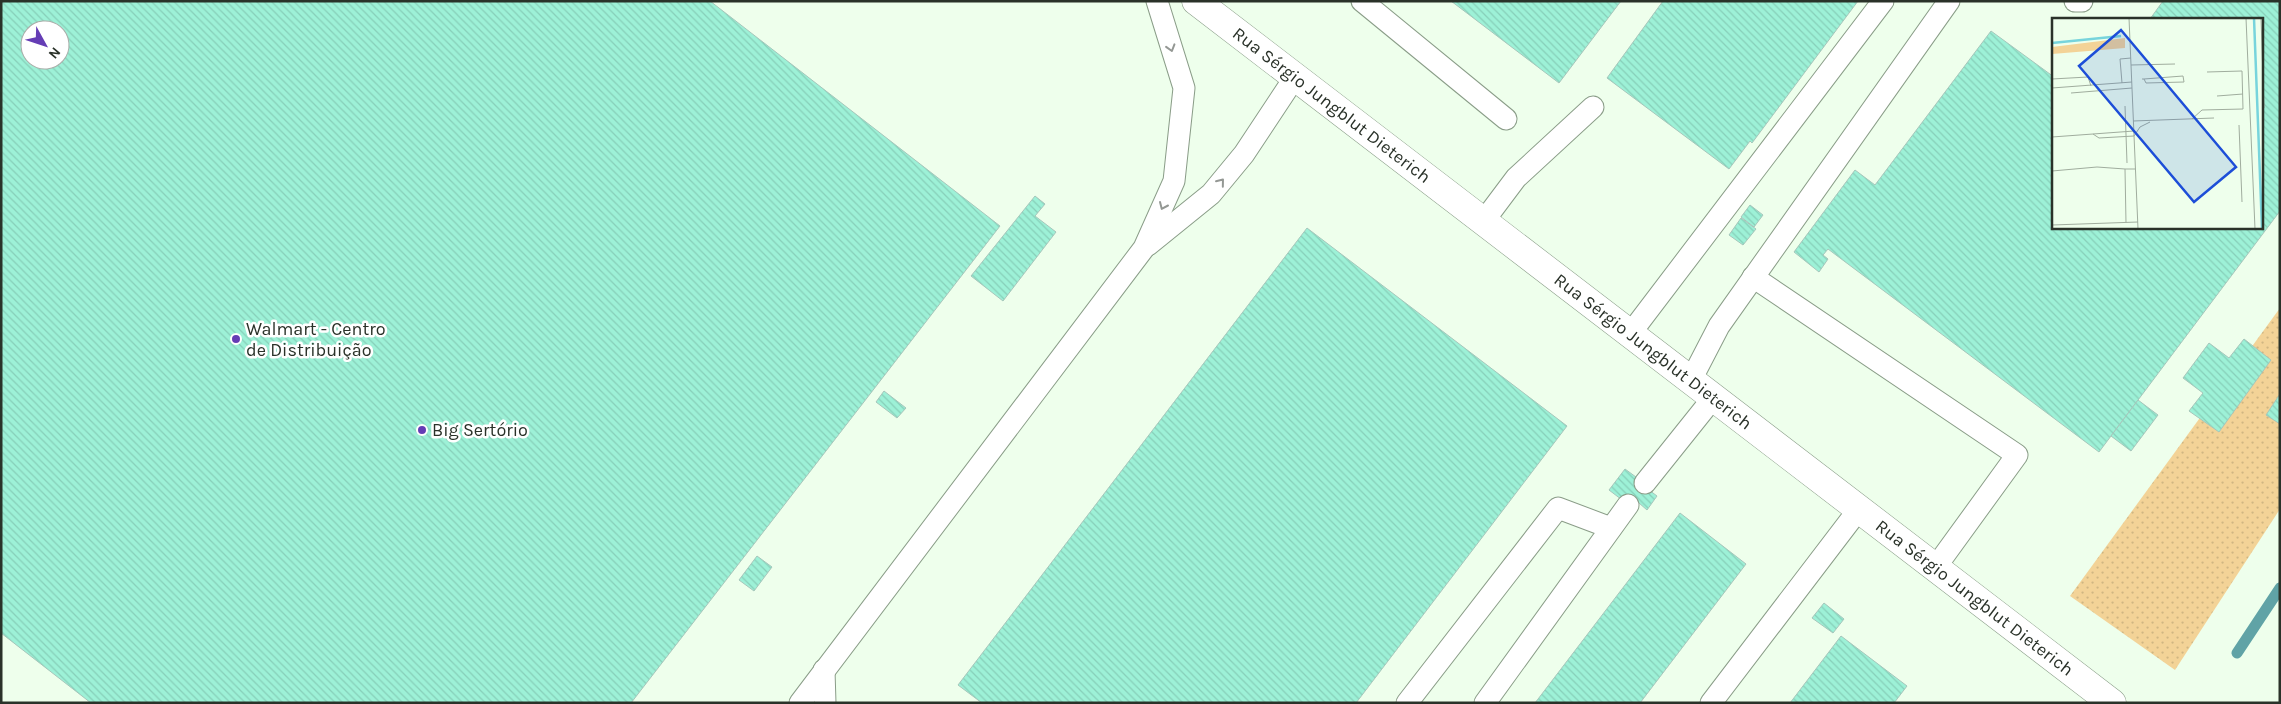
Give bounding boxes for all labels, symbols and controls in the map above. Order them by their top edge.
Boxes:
inset map [2052,18,2264,229]
north arrow [20,20,70,70]
street label: Rua Sérgio Jungblut Dieterich [1228,22,1435,188]
one-way arrow [1166,43,1176,51]
text: N [45,44,64,62]
one-way arrow [1215,179,1223,188]
one-way arrow [1160,200,1170,209]
street label: Rua Sérgio Jungblut Dieterich [1550,269,1757,434]
place label: Walmart - Centro de Distribuição [246,318,386,361]
marker: Walmart - Centro de Distribuição [230,333,242,345]
place label: Big Sertório [432,419,528,441]
marker: Big Sertório [416,424,428,436]
street label: Rua Sérgio Jungblut Dieterich [1871,515,2078,681]

